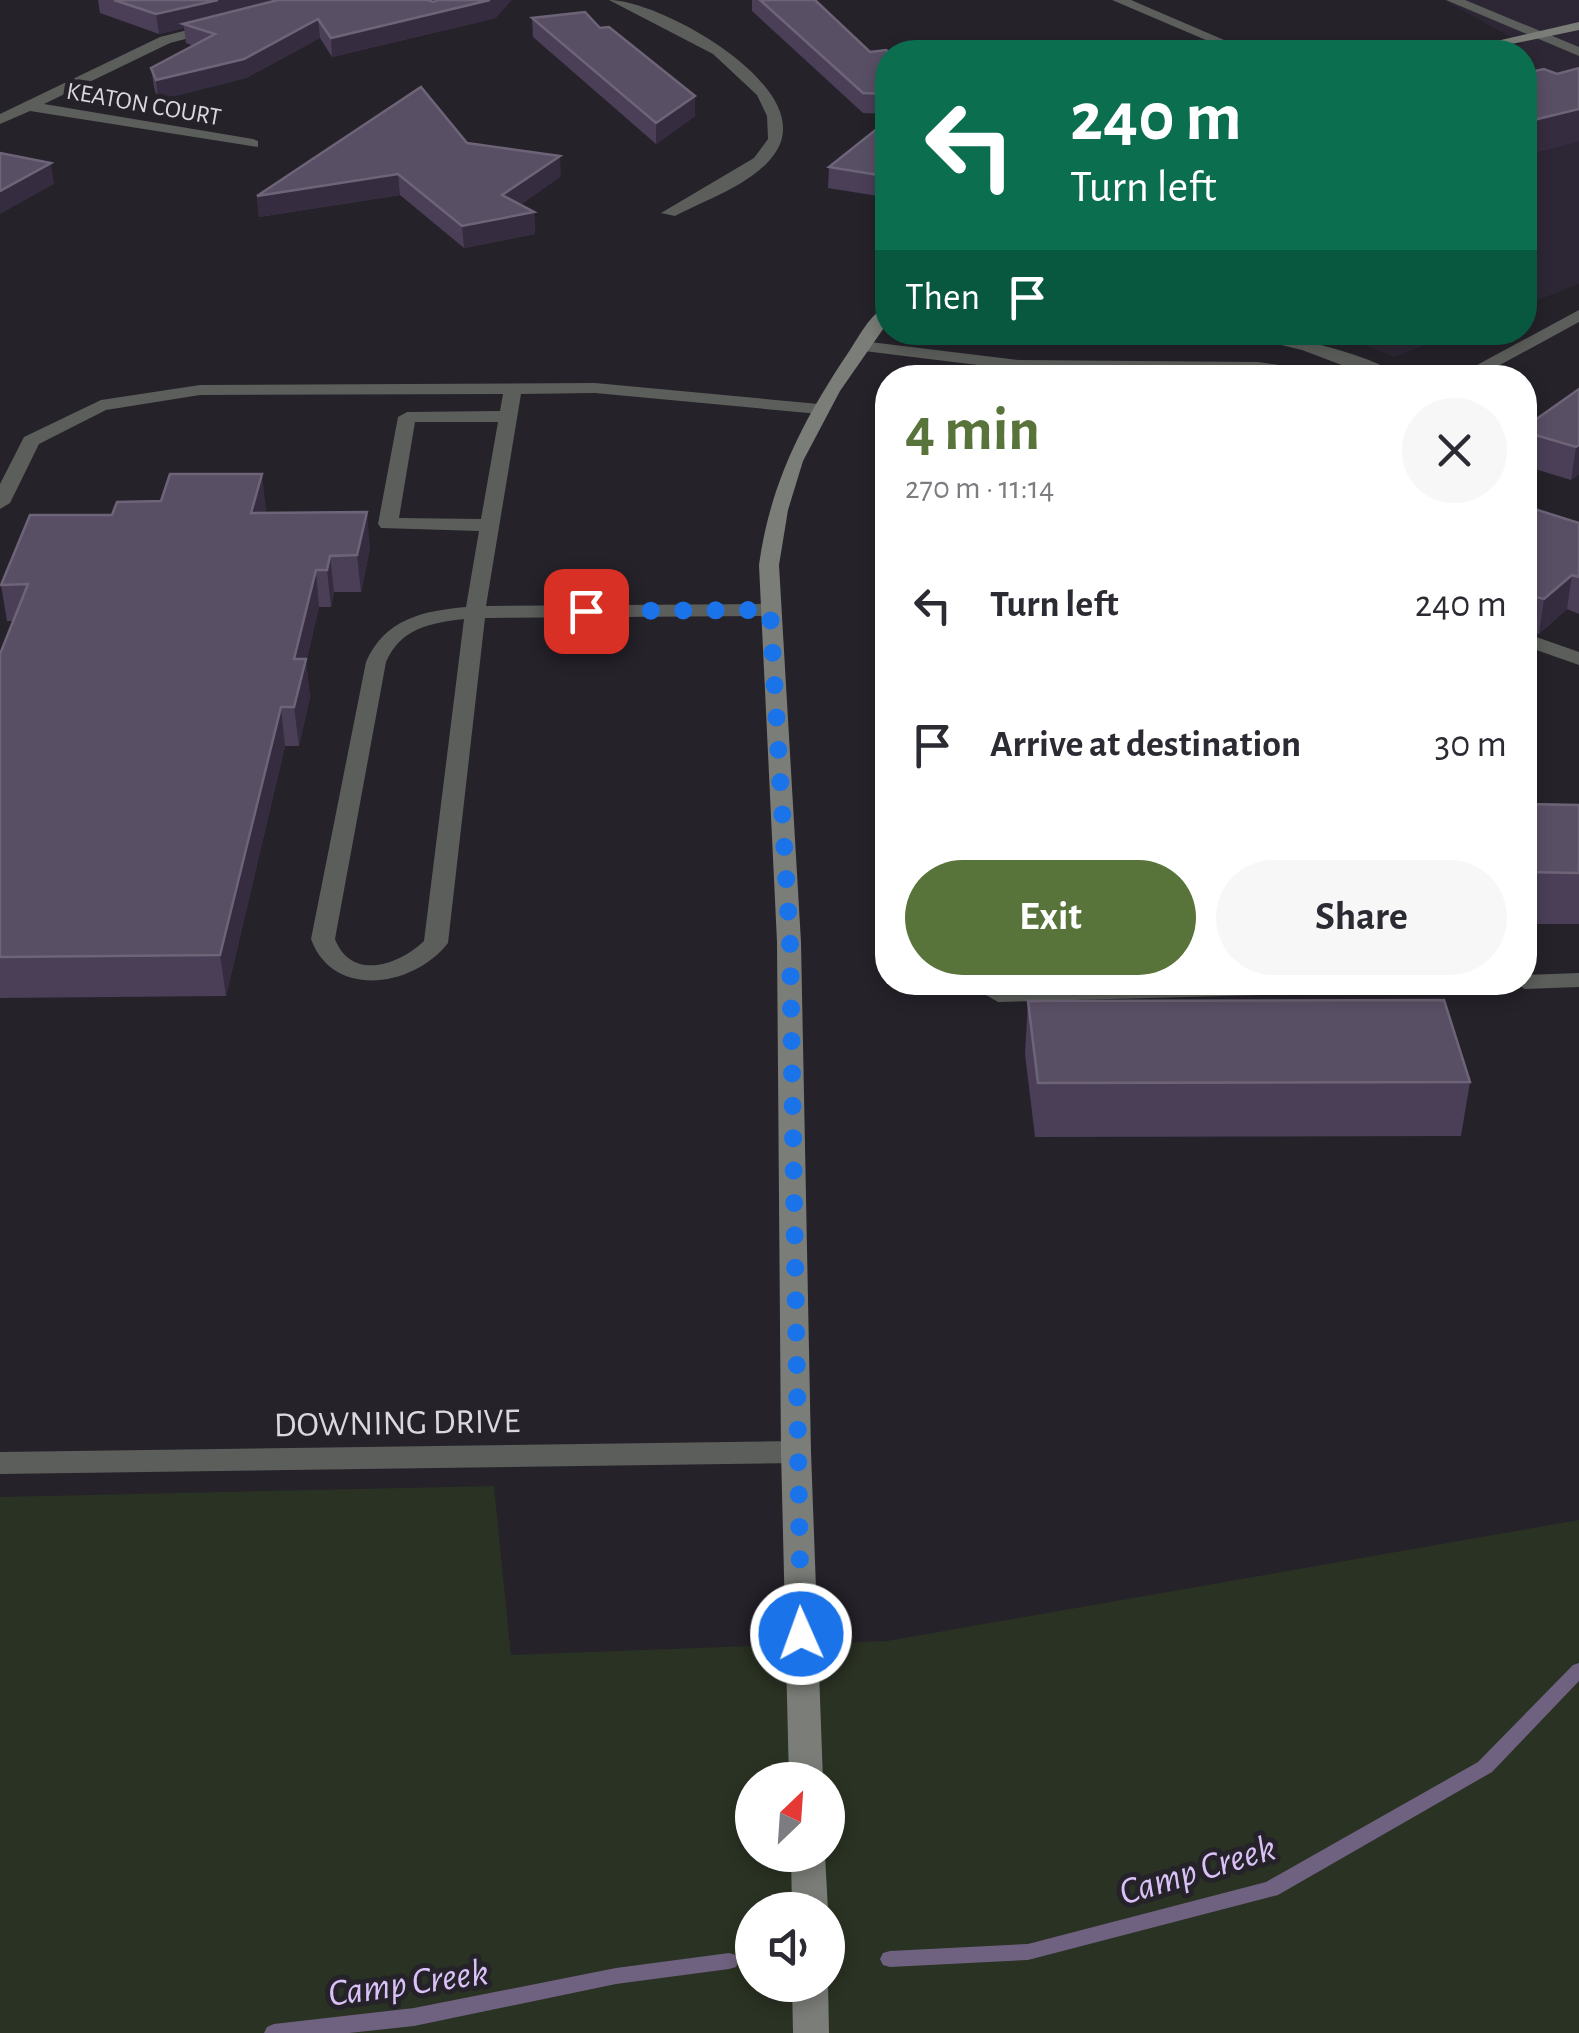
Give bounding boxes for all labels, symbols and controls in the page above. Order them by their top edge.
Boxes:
street label: KEATON COURT [64,79,223,130]
icon: left [905,80,1035,210]
text: 240 m [1070,83,1242,153]
text: Turn left [1070,165,1217,210]
icon: arrive [1000,270,1055,325]
text: Then [905,279,980,317]
button: close [1402,398,1507,503]
text: 4 min [905,401,1040,461]
text: 270 m · 11:14 [905,472,1054,504]
pin [544,569,629,654]
icon: left [905,578,960,633]
icon: arrive [559,584,614,639]
text: Turn left [990,586,1118,624]
text: 240 m [1415,586,1507,624]
icon: arrive [905,718,960,773]
text: Arrive at destination [990,726,1301,764]
text: 30 m [1435,726,1507,764]
button: Exit [905,860,1196,975]
button: Share [1216,860,1507,975]
street label: DOWNING DRIVE [274,1404,521,1443]
position arrow [749,1582,853,1686]
north arrow [735,1762,845,1872]
map controls [735,1762,845,2002]
water label: Camp Creek [1115,1829,1280,1913]
button: sound [735,1892,845,2002]
water label: Camp Creek [326,1954,491,2014]

